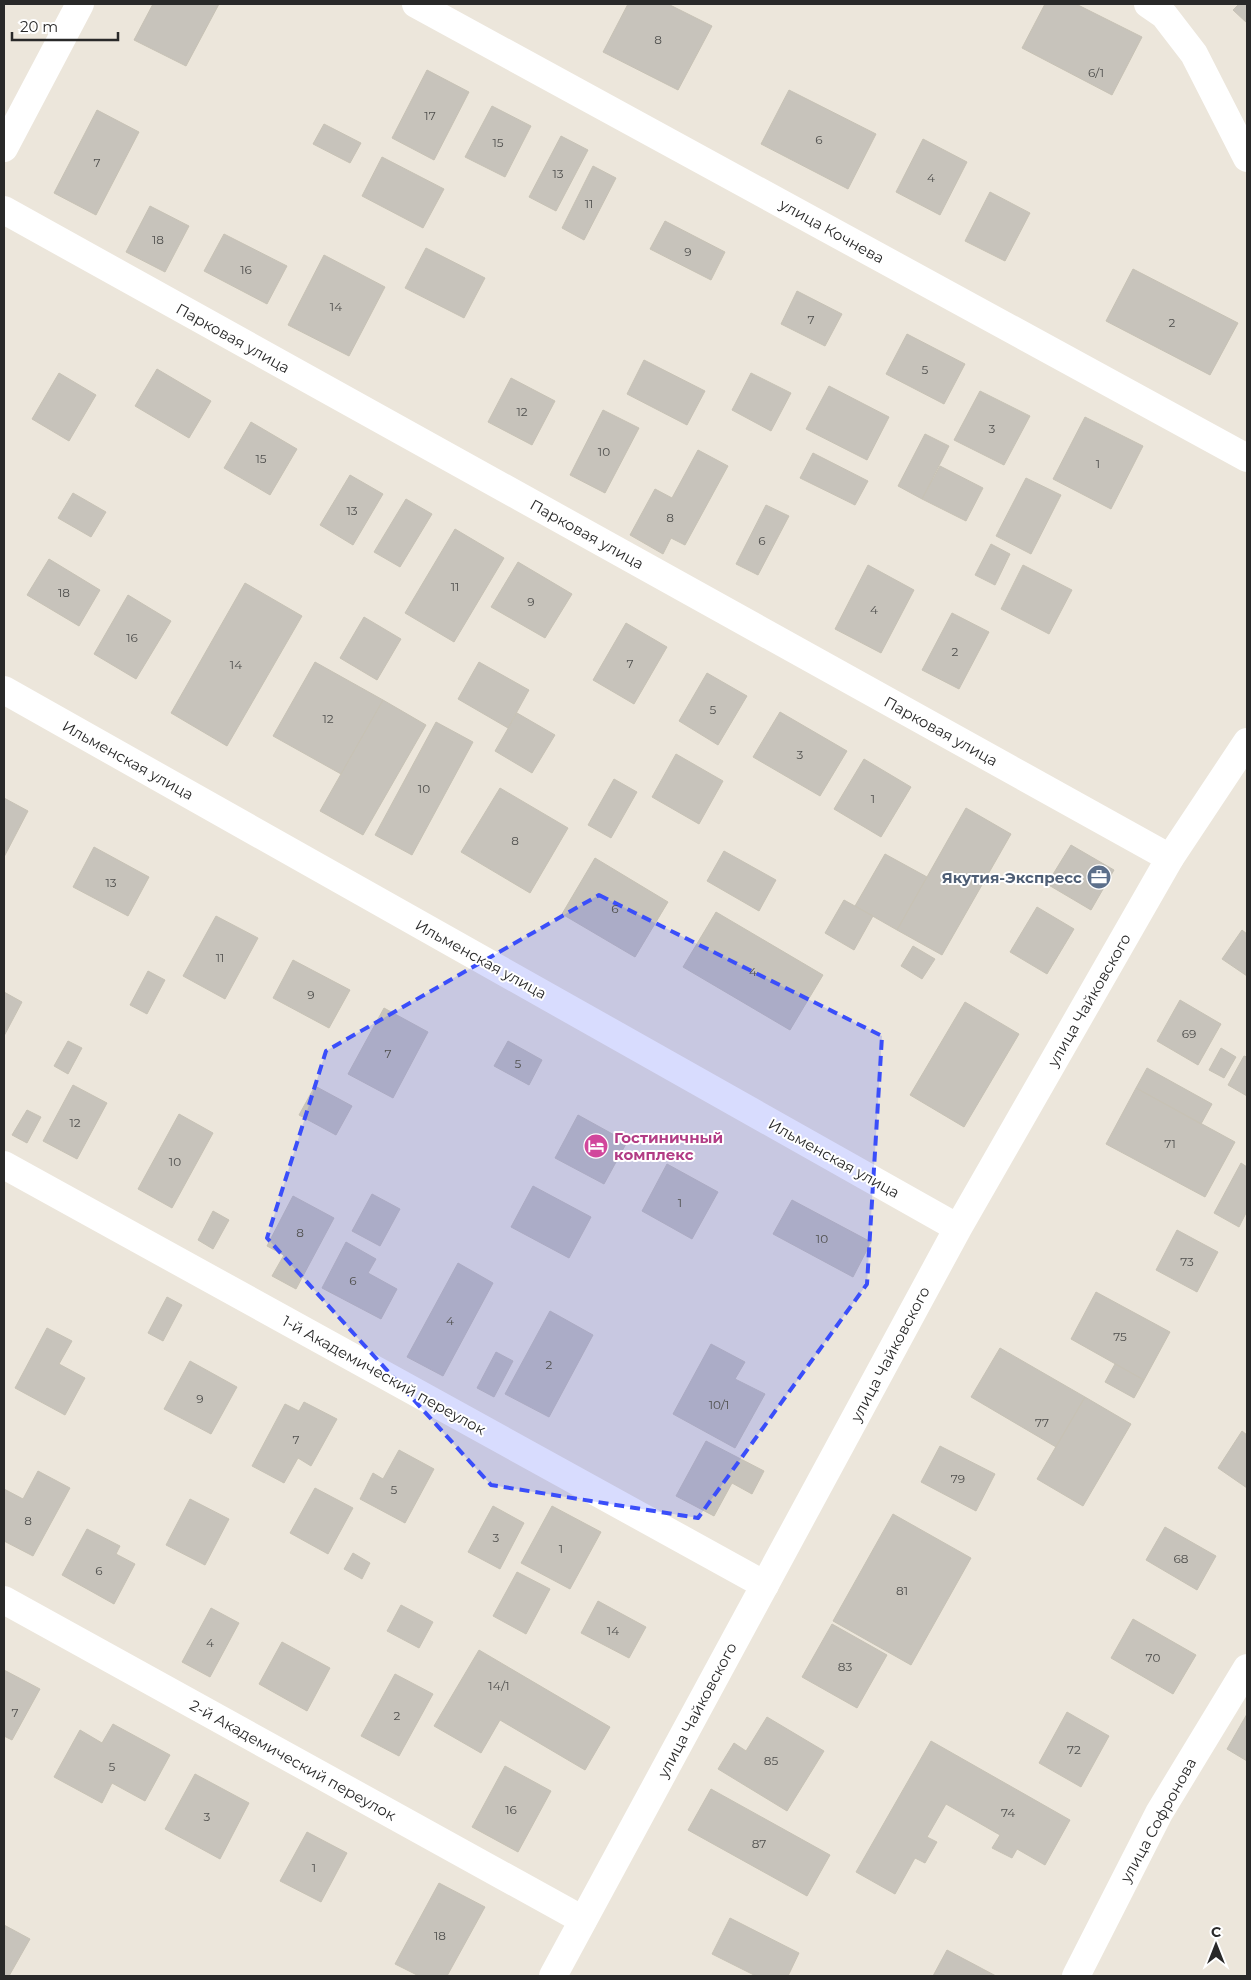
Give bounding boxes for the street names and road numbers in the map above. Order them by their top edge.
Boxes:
street label: улица Кочнева [776,194,888,268]
street label: Парковая улица [173,299,293,377]
street label: Парковая улица [527,495,647,573]
street label: Парковая улица [881,692,1001,770]
street label: Ильменская улица [59,716,197,804]
street label: Ильменская улица [412,915,550,1003]
street label: улица Чайковского [1043,930,1135,1071]
street label: Ильменская улица [765,1114,903,1202]
street label: улица Чайковского [846,1283,934,1426]
street label: 1-й Академический переулок [279,1311,489,1439]
street label: улица Чайковского [653,1639,741,1782]
street label: 2-й Академический переулок [187,1695,400,1825]
street label: улица Софронова [1115,1754,1200,1887]

